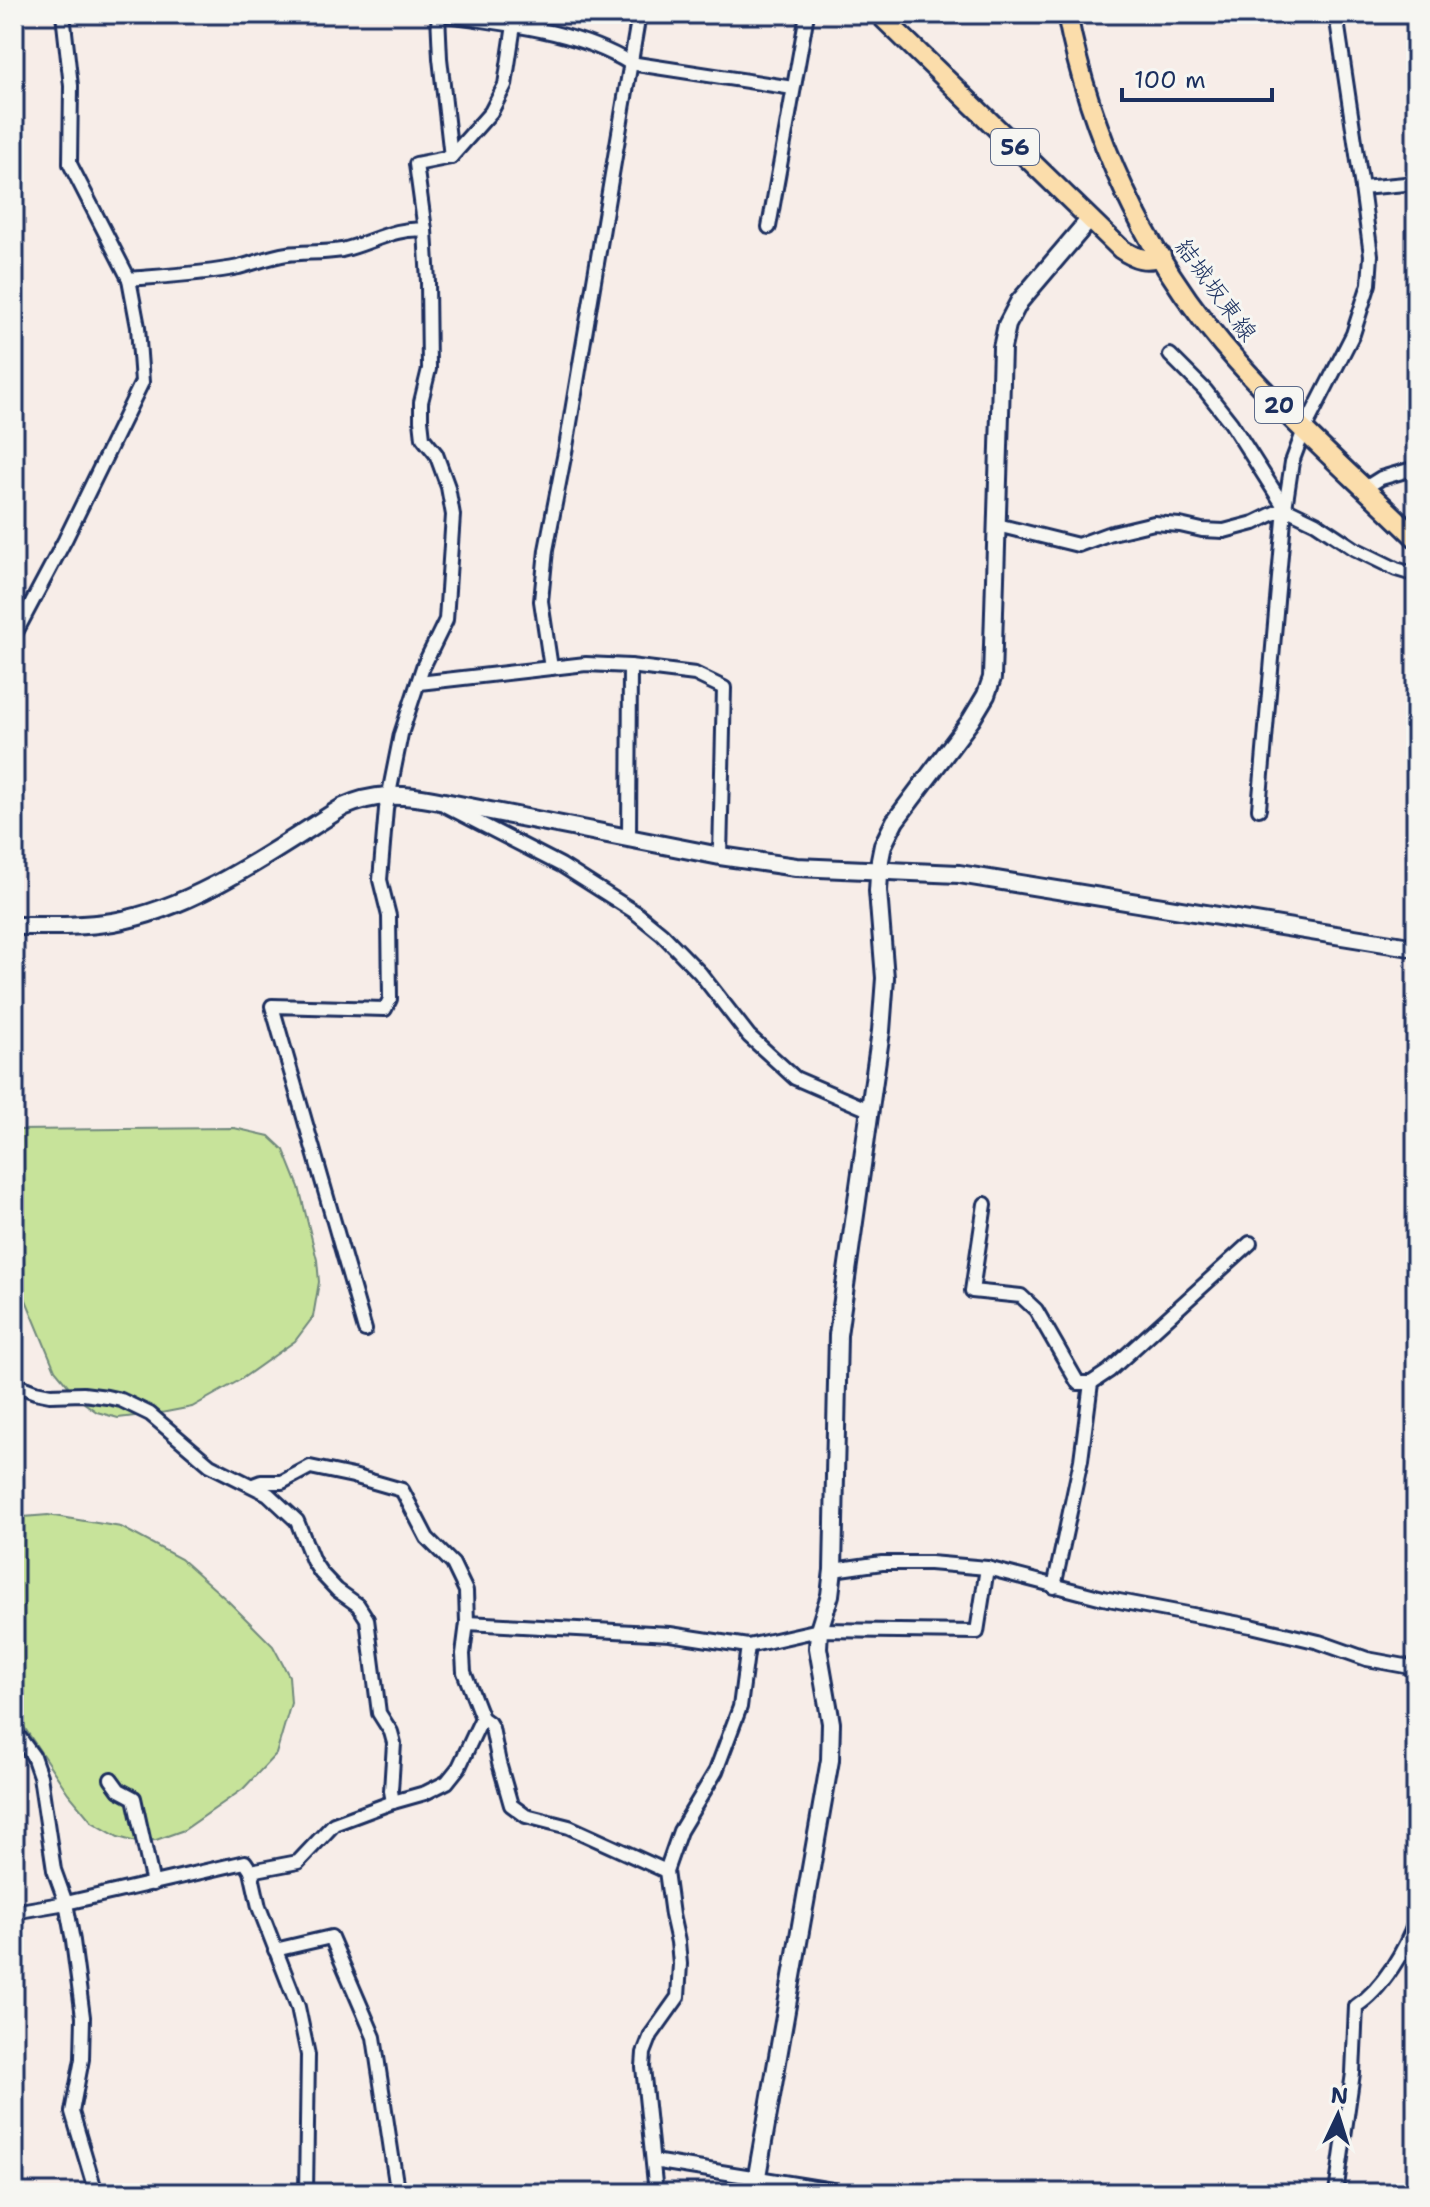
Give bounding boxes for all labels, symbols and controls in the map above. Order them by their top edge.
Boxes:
scale bar [1122,52,1272,102]
text: 100 m [1134,64,1206,96]
road number: 56 [991,129,1039,165]
street label: 結城坂東線 [1168,232,1264,348]
road number: 20 [1255,387,1303,423]
north arrow [1298,2075,1378,2155]
text: N [1330,2080,1349,2111]

